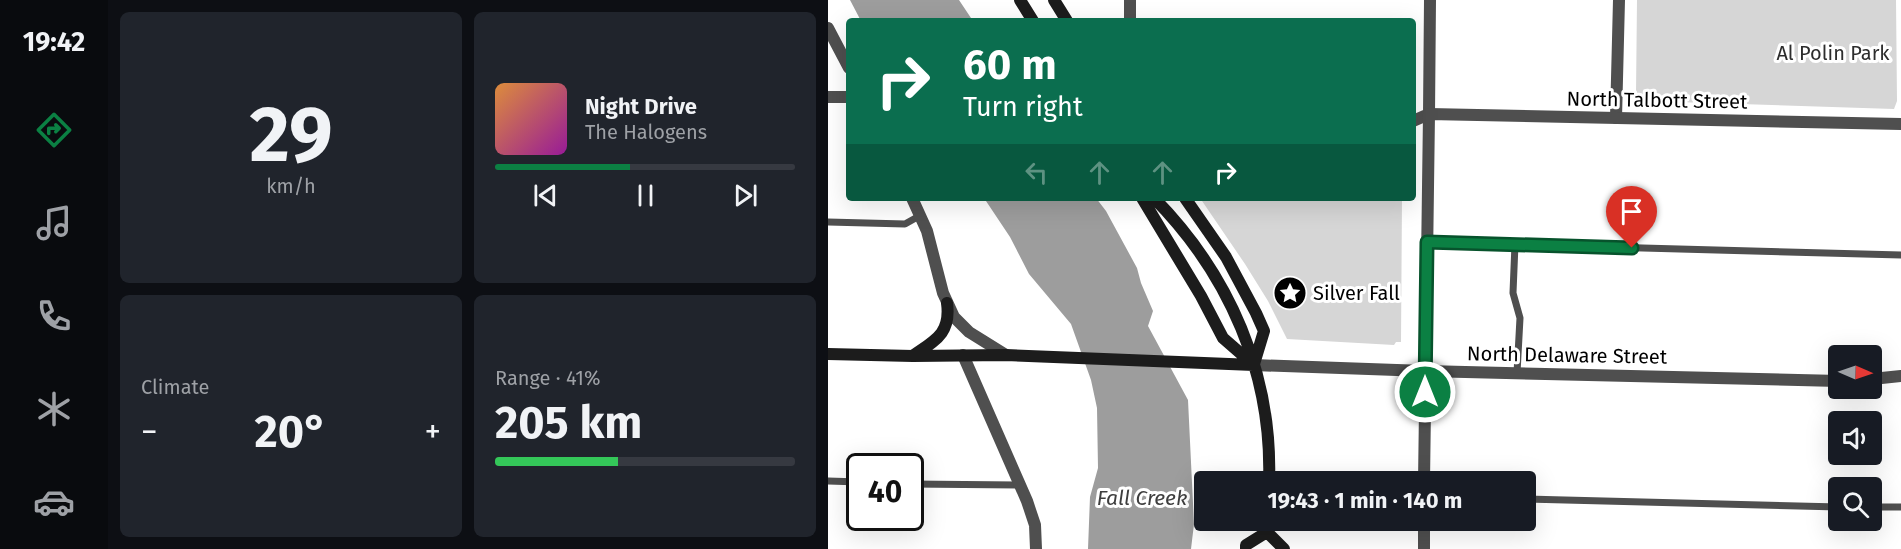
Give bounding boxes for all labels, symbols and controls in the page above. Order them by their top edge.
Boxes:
text: 19:42 [23,26,85,58]
text: 60 m [963,40,1057,90]
park label: Al Polin Park [1776,41,1890,65]
icon: right [864,42,942,120]
street label: North Talbott Street [1566,86,1748,114]
text: 29 [249,88,333,182]
text: Turn right [963,91,1083,123]
text: Night Drive [585,93,697,120]
icon: directions [33,109,75,151]
text: The Halogens [585,120,707,144]
icon: left [1020,156,1053,189]
icon: ahead [1083,156,1116,189]
icon: ahead [1146,156,1179,189]
icon: right [1209,156,1242,189]
text: km/h [266,174,316,198]
icon: previous [529,179,562,212]
icon: pause [629,179,662,212]
icon: next [729,179,762,212]
pin [1606,186,1657,248]
icon: arrive [1615,195,1648,228]
icon: music [33,202,75,244]
place icon: Silver Fall [1272,275,1308,311]
place label: Silver Fall [1313,281,1400,305]
icon: phone [33,295,75,337]
street label: North Delaware Street [1467,341,1668,369]
north arrow [1828,345,1882,399]
map controls [1828,345,1882,531]
position arrow [1393,360,1457,424]
text: Range · 41% [495,366,601,390]
text: Climate [141,375,209,399]
icon: climate [33,388,75,430]
text: 205 km [495,396,642,450]
text: 20° [254,405,328,459]
button: sound [1828,411,1882,465]
text: − [141,412,158,452]
text: + [425,412,441,452]
speed limit sign: 40 [846,453,924,531]
button: search [1828,477,1882,531]
icon: car [33,481,75,523]
water label: Fall Creek [1097,485,1187,511]
text: 19:43 · 1 min · 140 m [1268,487,1462,514]

